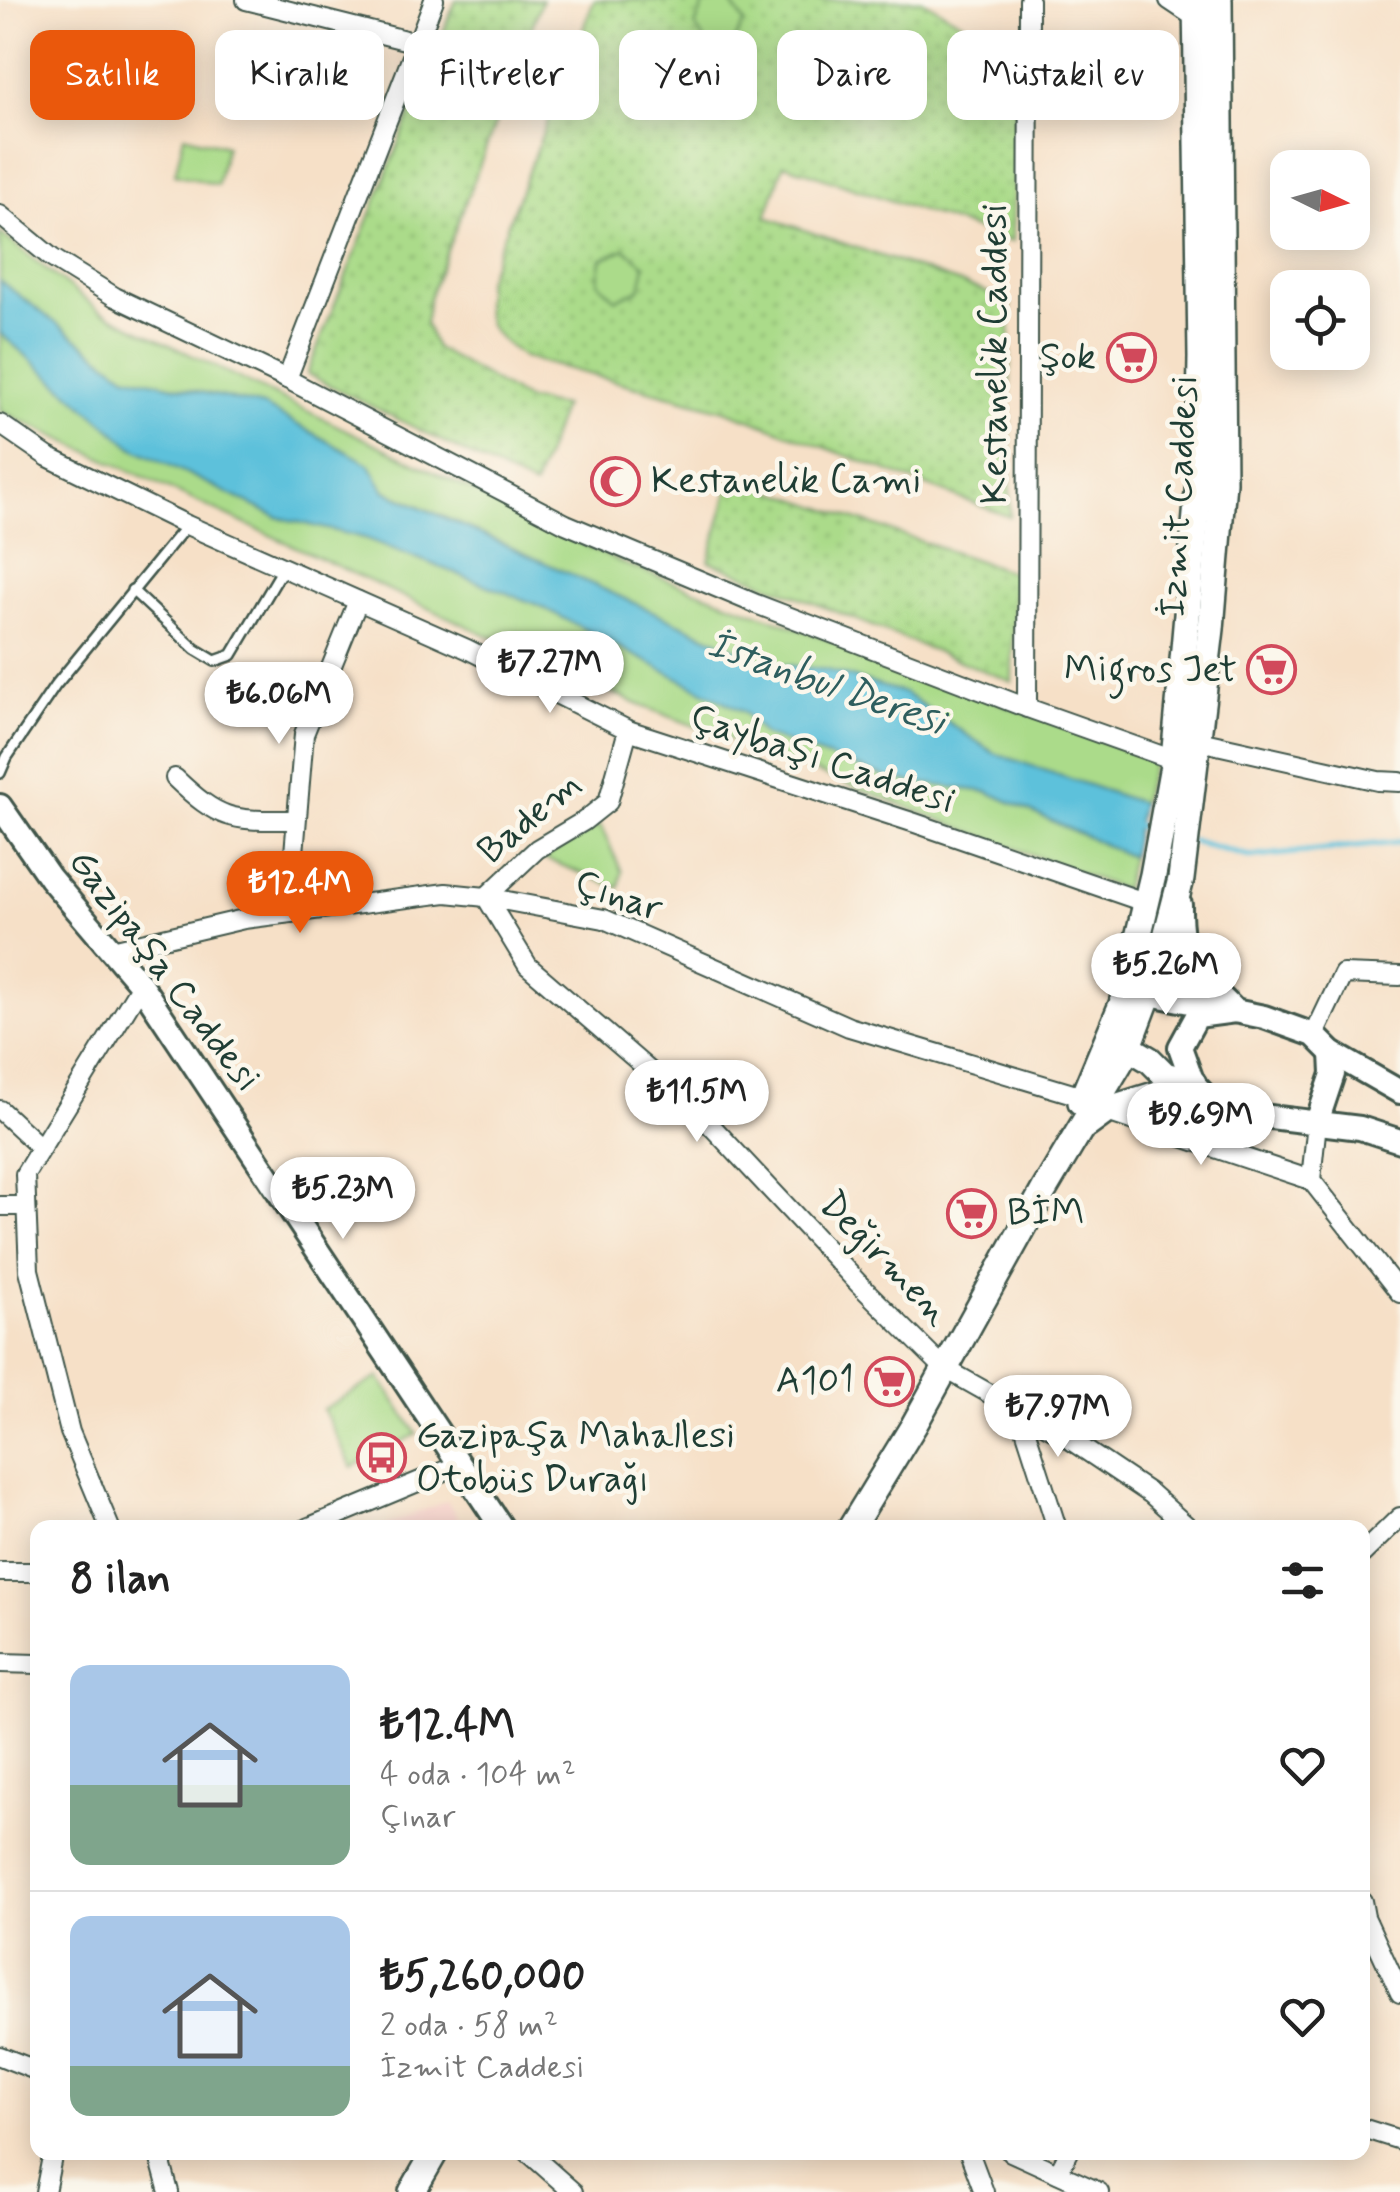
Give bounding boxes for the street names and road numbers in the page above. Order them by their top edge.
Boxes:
street label: Kestanelik Caddesi [971,204,1020,504]
street label: İzmit Caddesi [1149,373,1211,619]
street label: Çaybaşı Caddesi [683,694,961,826]
street label: Badem [468,760,592,876]
street label: Gazipaşa Caddesi [56,840,272,1102]
street label: Çınar [568,860,668,934]
street label: Değirmen [808,1181,961,1337]

